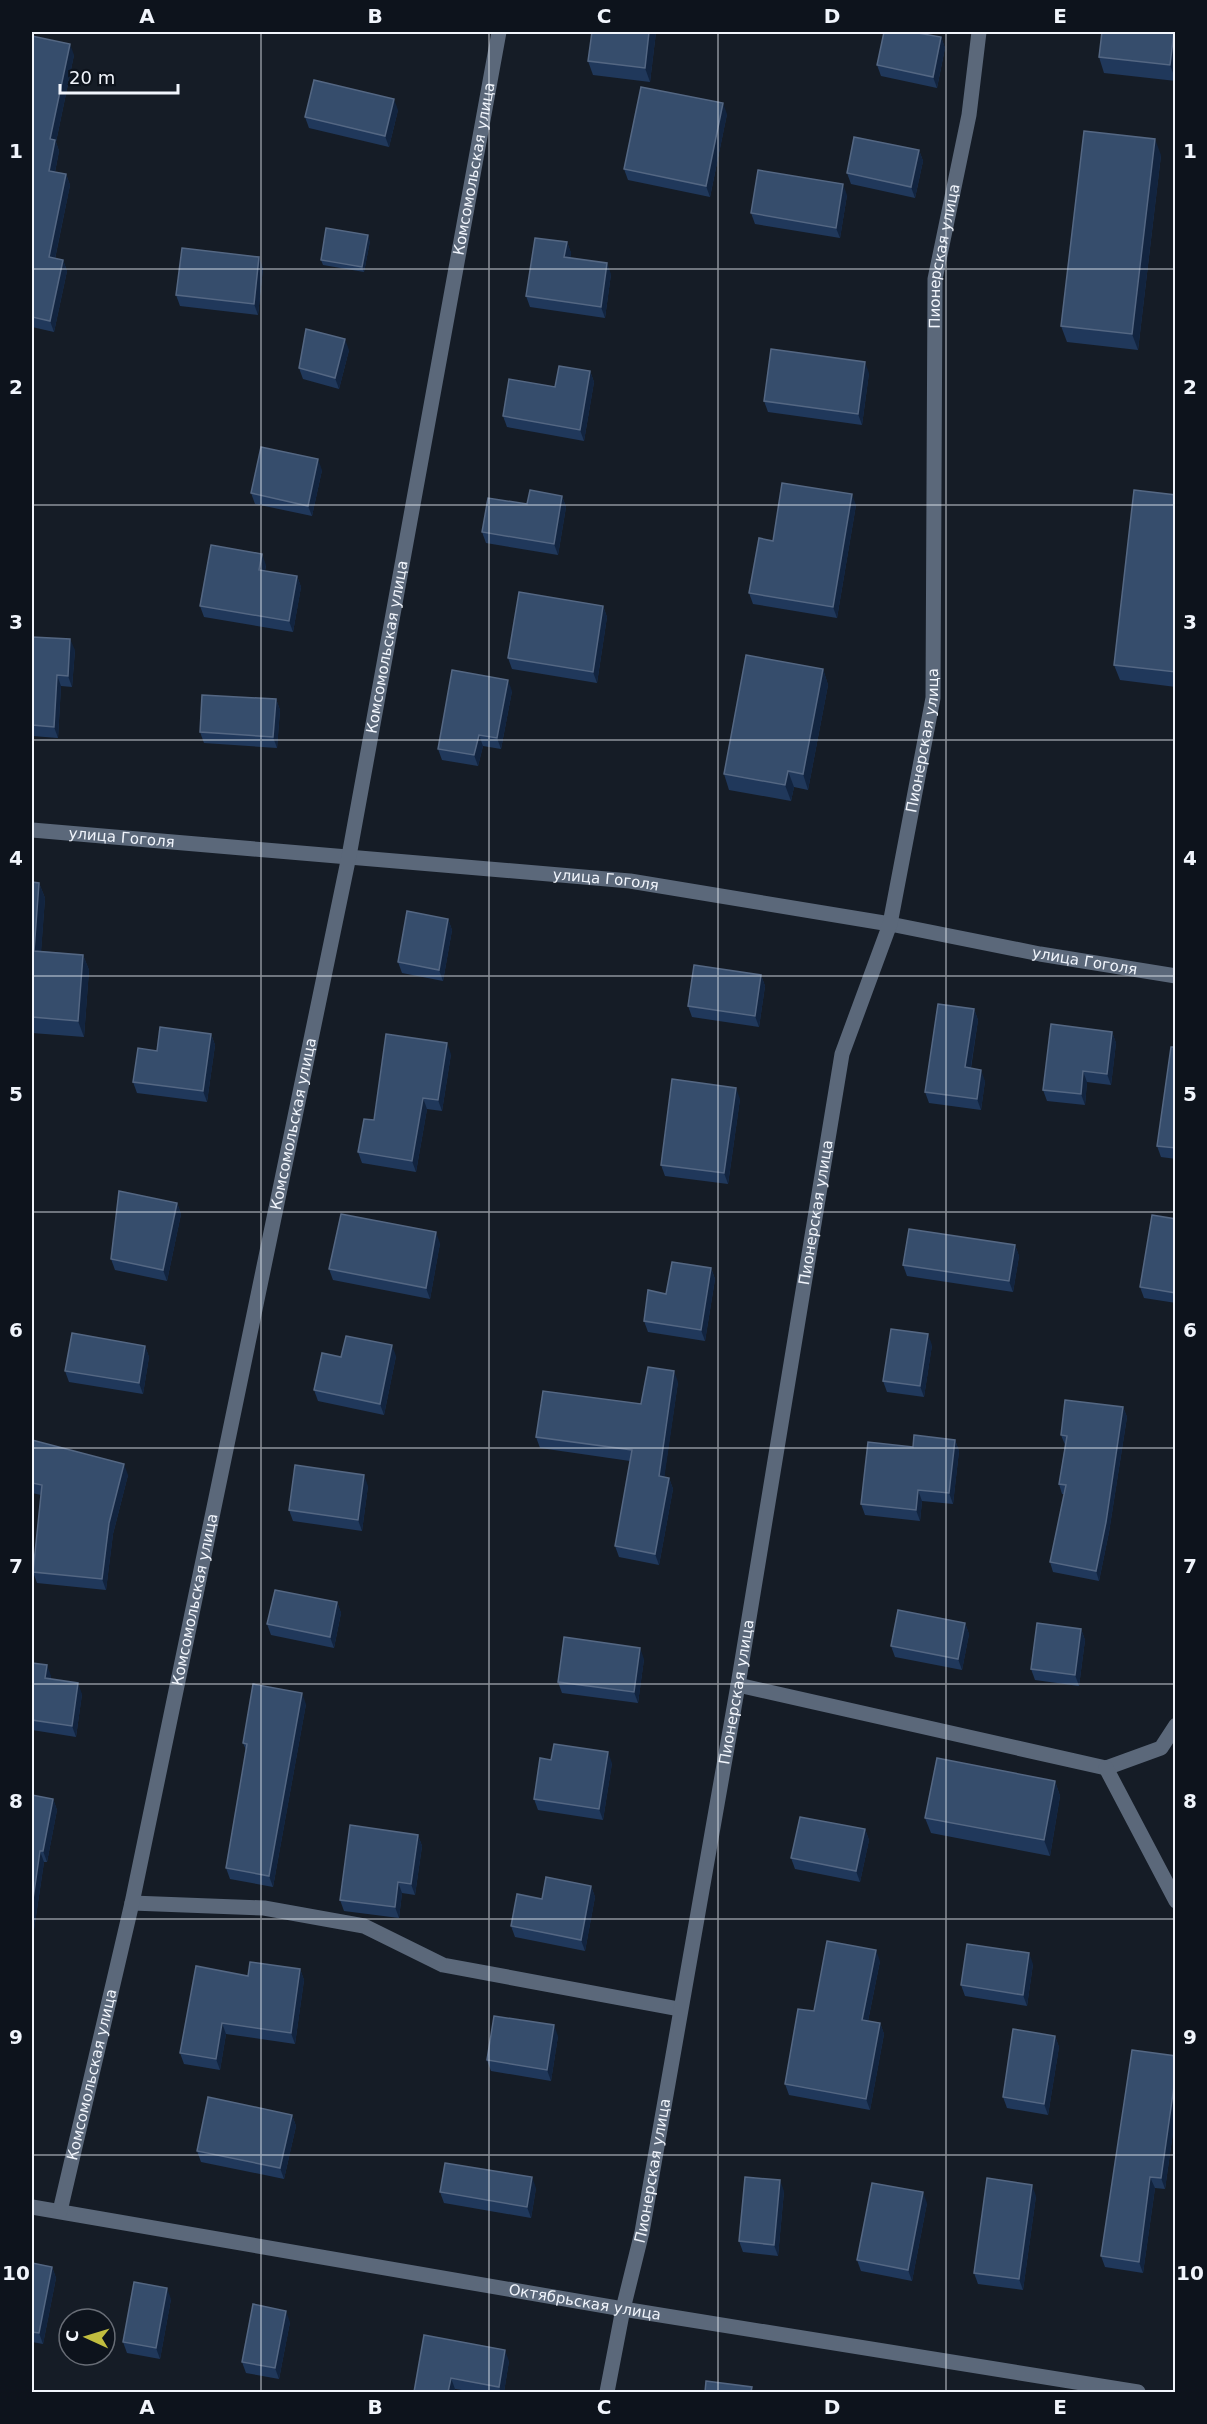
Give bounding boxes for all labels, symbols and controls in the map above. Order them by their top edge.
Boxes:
text: A [139,4,155,28]
text: B [367,4,383,28]
text: C [597,4,611,28]
text: D [824,4,840,28]
text: E [1053,4,1067,28]
scale bar [60,57,178,95]
text: 20 m [69,67,115,88]
street label: Комсомольская улица [450,81,499,257]
text: 1 [9,139,23,163]
text: 1 [1183,139,1197,163]
street label: Пионерская улица [926,182,964,329]
text: 2 [9,375,23,399]
text: 2 [1183,375,1197,399]
street label: Комсомольская улица [362,559,412,735]
text: 3 [9,610,23,634]
text: 3 [1183,610,1197,634]
street label: Пионерская улица [902,668,942,814]
street label: улица Гоголя [68,824,175,851]
text: 4 [9,846,23,870]
text: 4 [1183,846,1197,870]
street label: улица Гоголя [552,865,660,895]
street label: улица Гоголя [1030,944,1139,979]
street label: Комсомольская улица [267,1036,320,1212]
text: 5 [9,1082,23,1106]
text: 5 [1183,1082,1197,1106]
street label: Пионерская улица [795,1139,837,1286]
text: 6 [9,1318,23,1342]
text: 6 [1183,1318,1197,1342]
street label: Комсомольская улица [168,1512,221,1688]
text: 7 [9,1554,23,1578]
text: 7 [1183,1554,1197,1578]
street label: Пионерская улица [715,1618,758,1766]
text: 8 [9,1789,23,1813]
text: 8 [1183,1789,1197,1813]
street label: Комсомольская улица [63,1987,121,2162]
text: 9 [9,2025,23,2049]
text: 9 [1183,2025,1197,2049]
street label: Пионерская улица [631,2097,674,2245]
text: 10 [2,2261,30,2285]
text: 10 [1176,2261,1204,2285]
street label: Октябрьская улица [507,2280,662,2324]
north arrow [57,2307,117,2367]
text: С [63,2329,82,2343]
text: A [139,2395,155,2419]
text: B [367,2395,383,2419]
text: C [597,2395,611,2419]
text: D [824,2395,840,2419]
text: E [1053,2395,1067,2419]

